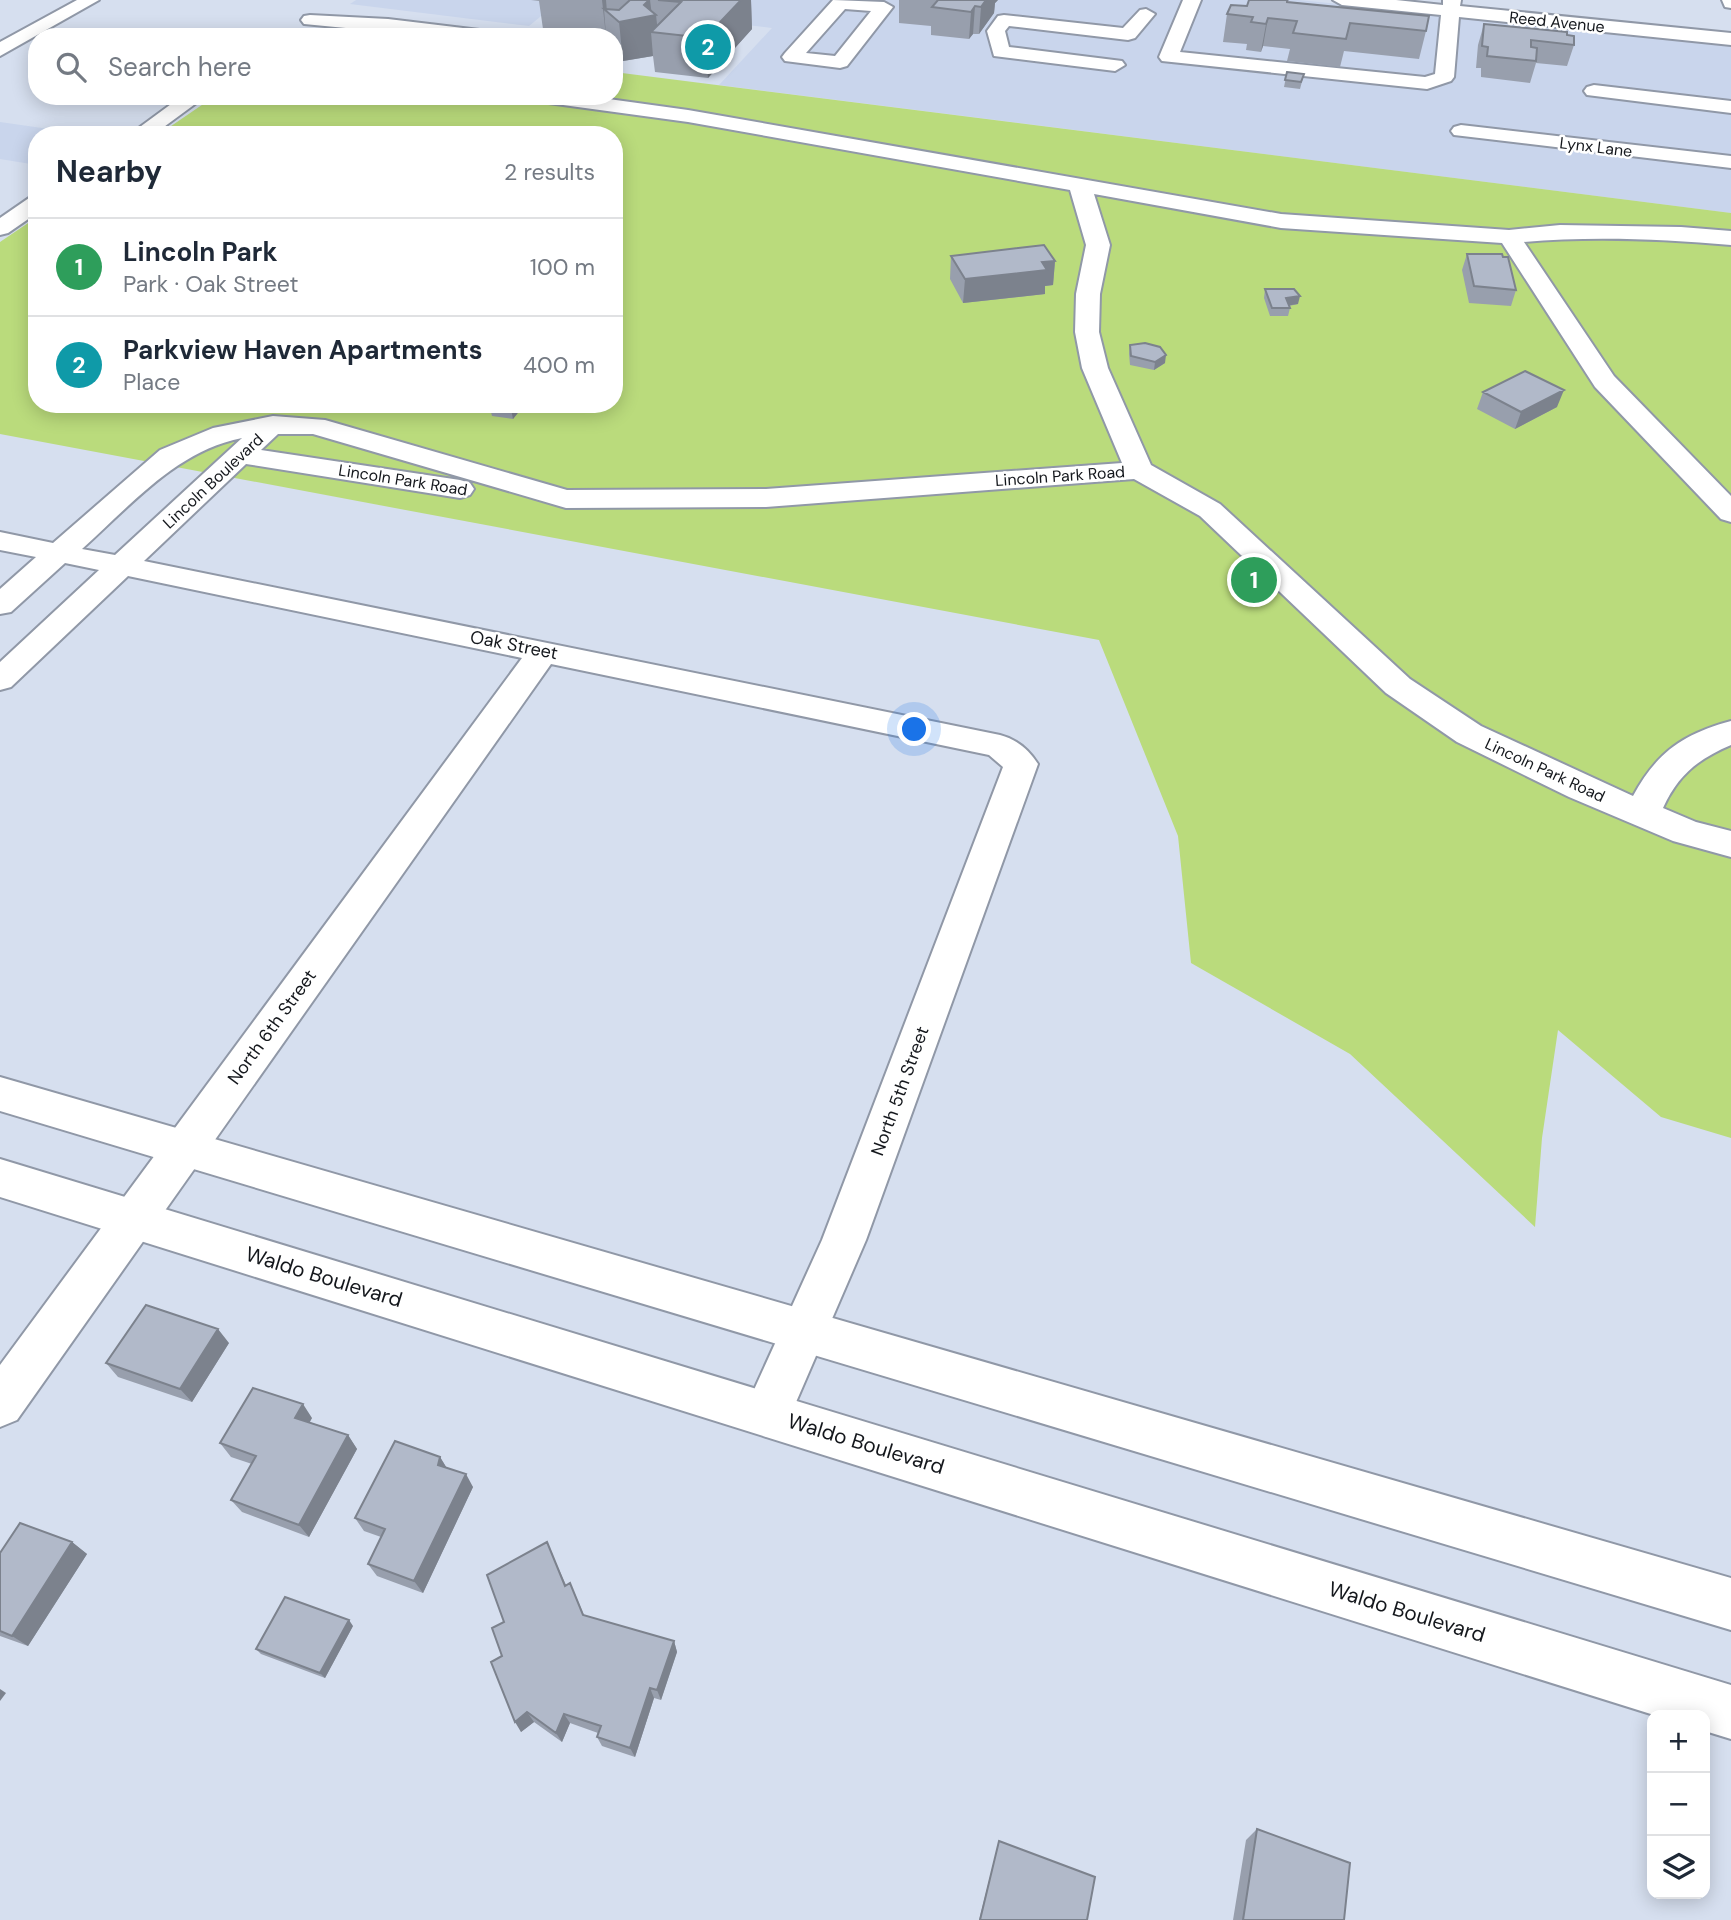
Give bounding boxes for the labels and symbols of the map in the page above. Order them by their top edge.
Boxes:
street label: Reed Avenue [1508,7,1606,37]
pin: 2 [685,21,731,73]
street label: Lynx Lane [1558,132,1634,162]
street label: Lincoln Boulevard [158,429,268,533]
street label: Lincoln Park Road [337,459,469,501]
street label: Lincoln Park Road [994,461,1126,491]
pin: 1 [1231,554,1277,606]
street label: Oak Street [468,625,560,665]
your location [897,712,931,746]
street label: Lincoln Park Road [1482,733,1608,807]
street label: North 6th Street [222,965,322,1089]
street label: North 5th Street [865,1023,935,1159]
street label: Waldo Boulevard [242,1240,406,1314]
street label: Waldo Boulevard [784,1407,948,1481]
street label: Waldo Boulevard [1325,1575,1489,1649]

